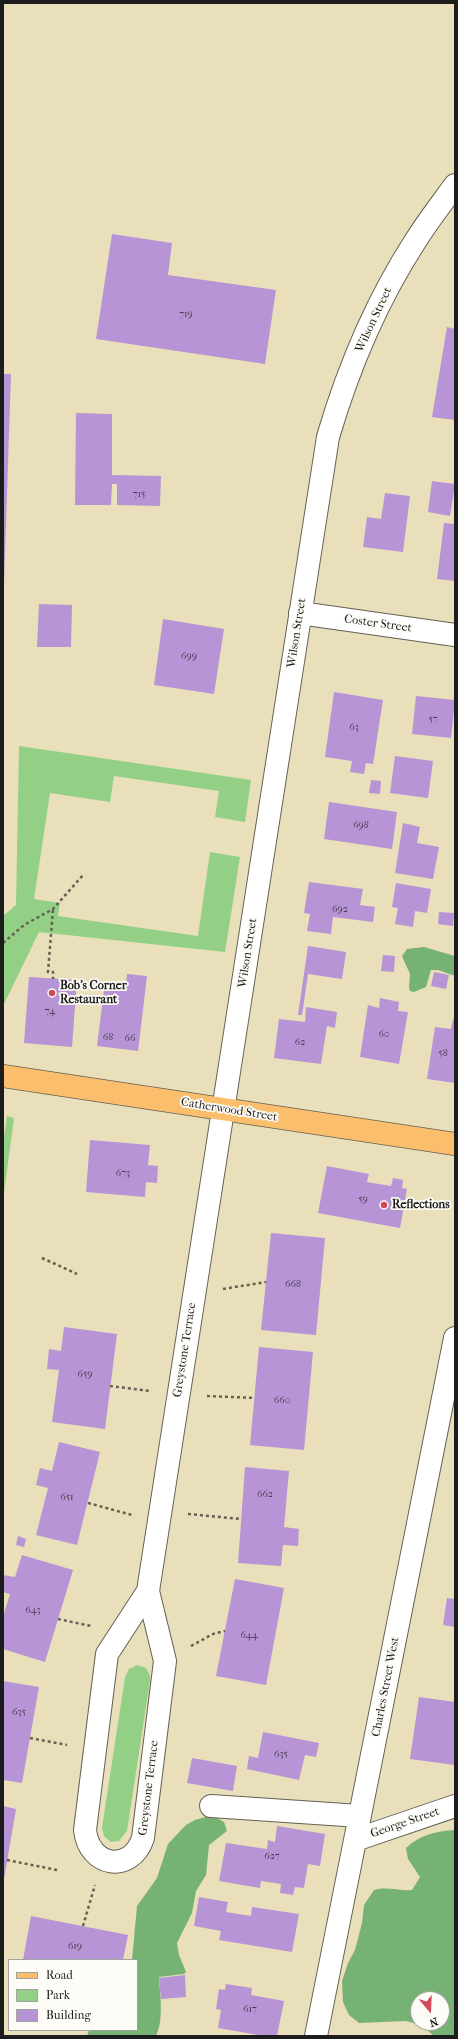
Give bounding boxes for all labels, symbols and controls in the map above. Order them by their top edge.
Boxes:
street label: Wilson Street [353,285,395,355]
house number: 719 [179,309,193,321]
house number: 715 [133,489,145,501]
street label: Wilson Street [284,597,310,669]
street label: Coster Street [343,612,413,636]
house number: 699 [181,651,197,663]
house number: 57 [428,714,438,726]
house number: 63 [349,722,359,734]
house number: 698 [353,820,369,832]
house number: 692 [332,904,348,916]
street label: Wilson Street [235,917,261,989]
place label: Bob's Corner Restaurant [60,979,127,1007]
marker: Bob's Corner Restaurant [47,988,57,998]
house number: 74 [45,1006,55,1018]
house number: 60 [379,1029,389,1041]
house number: 68 [103,1032,113,1044]
house number: 66 [125,1033,135,1045]
house number: 62 [295,1037,305,1049]
house number: 58 [438,1048,448,1060]
street label: Catherwood Street [180,1095,278,1125]
house number: 673 [116,1168,130,1180]
house number: 59 [358,1194,368,1206]
place label: Reflections [392,1198,450,1212]
marker: Reflections [379,1200,389,1210]
house number: 668 [285,1279,301,1291]
street label: Greystone Terrace [170,1302,200,1398]
house number: 659 [78,1369,92,1381]
house number: 660 [274,1395,290,1407]
house number: 662 [257,1489,273,1501]
house number: 651 [60,1492,74,1504]
house number: 643 [25,1605,41,1617]
house number: 644 [240,1630,258,1642]
street label: Charles Street West [369,1636,403,1738]
house number: 635 [12,1707,26,1719]
street label: Greystone Terrace [136,1740,162,1836]
house number: 635 [274,1749,288,1761]
street label: George Street [369,1804,441,1842]
house number: 627 [264,1851,280,1863]
house number: 619 [68,1941,82,1953]
legend [8,1959,138,2031]
text: Road [46,1968,73,1982]
text: Park [46,1988,70,2002]
north arrow [410,1991,450,2031]
house number: 617 [243,2004,257,2016]
text: Building [46,2008,91,2022]
text: N [428,2014,440,2029]

